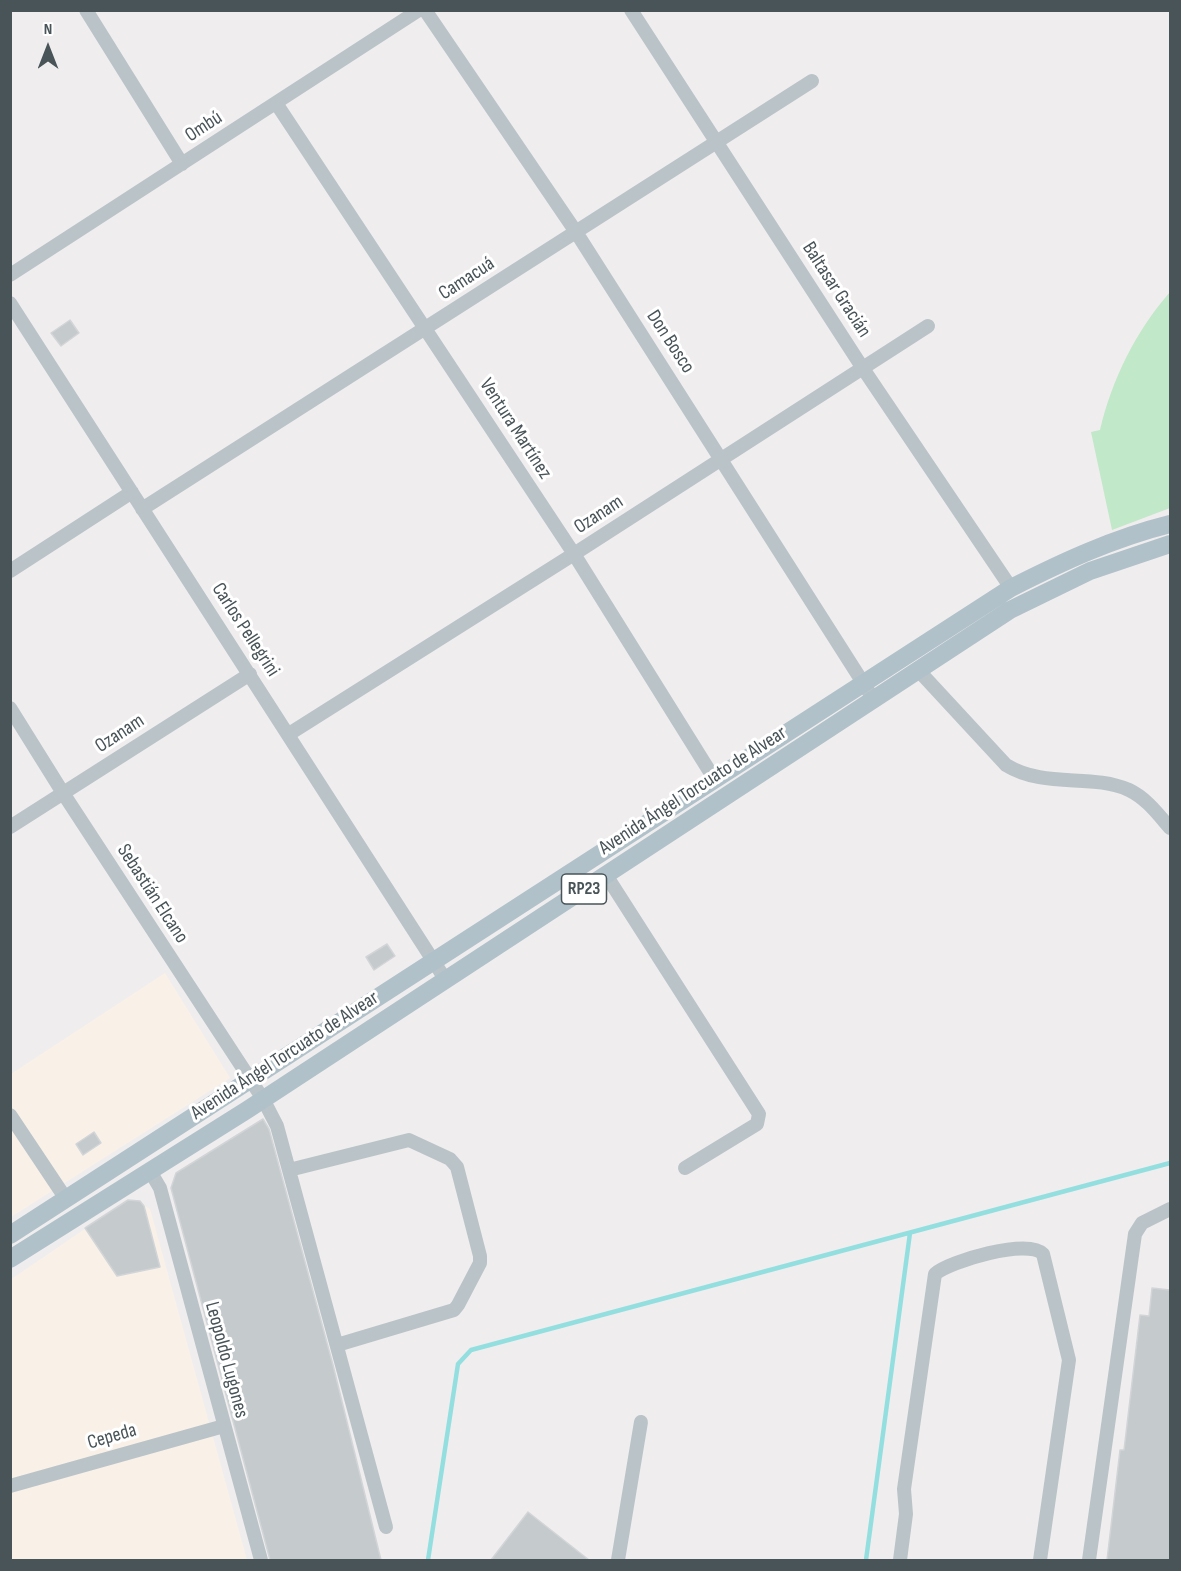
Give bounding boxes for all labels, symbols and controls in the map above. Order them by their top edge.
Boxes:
north arrow [18,18,78,78]
text: N [44,20,52,39]
street label: Ombú [181,106,227,148]
street label: Baltasar Gracián [796,238,876,342]
street label: Camacuá [435,252,499,306]
street label: Don Bosco [641,306,699,378]
street label: Ventura Martínez [474,374,556,484]
street label: Ozanam [570,490,628,540]
street label: Carlos Pellegrini [206,579,284,681]
street label: Ozanam [91,709,149,759]
street label: Avenida Ángel Torcuato de Alvear [595,721,791,861]
street label: Sebastián Elcano [111,840,193,948]
road number: RP23 [562,874,606,904]
street label: Avenida Ángel Torcuato de Alvear [187,986,383,1126]
street label: Leopoldo Lugones [199,1299,253,1421]
street label: Cepeda [85,1419,139,1455]

